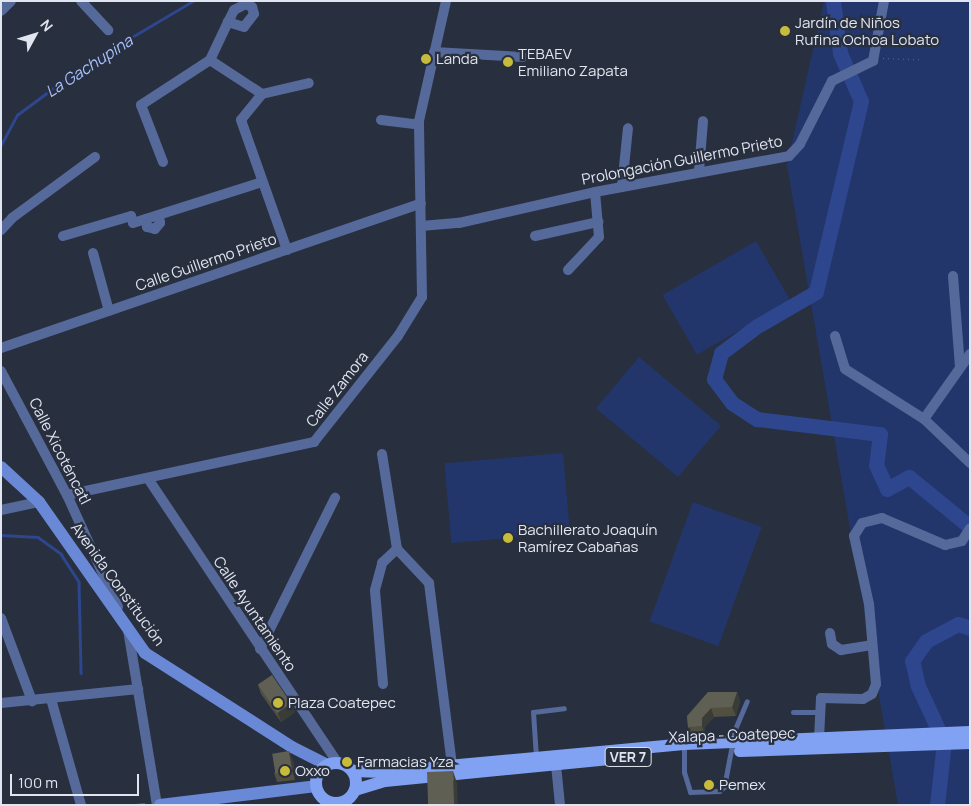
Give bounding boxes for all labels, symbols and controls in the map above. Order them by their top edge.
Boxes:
north arrow [10,10,60,60]
place label: Jardín de Niños Rufina Ochoa Lobato [795,13,939,48]
text: N [36,15,58,35]
marker: Jardín de Niños Rufina Ochoa Lobato [779,25,791,37]
water label: La Gachupina [42,31,136,101]
place label: TEBAEV Emiliano Zapata [518,44,628,79]
place label: Landa [436,50,478,68]
marker: Landa [420,53,432,65]
marker: TEBAEV Emiliano Zapata [502,56,514,68]
street label: Prolongación Guillermo Prieto [580,132,784,188]
street label: Calle Guillermo Prieto [133,229,279,295]
street label: Calle Zamora [302,348,372,430]
street label: Calle Xicoténcatl [25,395,95,507]
street label: Avenida Constitución [67,519,169,649]
place label: Bachillerato Joaquín Ramírez Cabañas [518,520,657,555]
marker: Bachillerato Joaquín Ramírez Cabañas [502,532,514,544]
street label: Calle Ayuntamiento [210,553,300,675]
place label: Plaza Coatepec [288,694,396,712]
marker: Plaza Coatepec [272,697,284,709]
street label: Xalapa - Coatepec [668,724,796,746]
road number: VER 7 [604,746,652,769]
place label: Farmacias Yza [357,753,453,771]
marker: Farmacias Yza [341,756,353,768]
place label: Oxxo [295,762,330,780]
scale bar [12,764,141,796]
marker: Oxxo [279,765,291,777]
text: 100 m [18,772,58,793]
place label: Pemex [719,776,766,794]
marker: Pemex [703,779,715,791]

